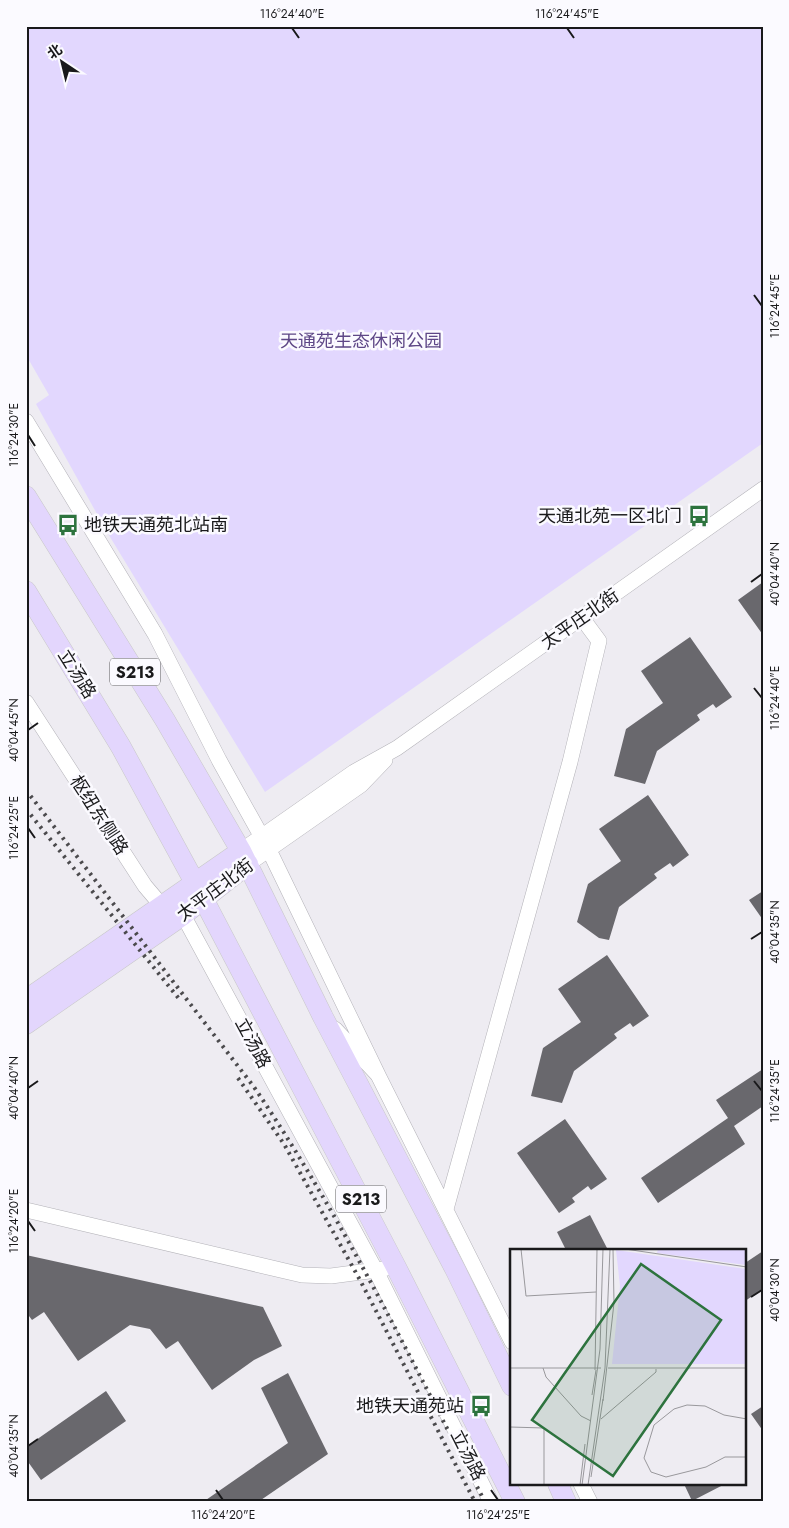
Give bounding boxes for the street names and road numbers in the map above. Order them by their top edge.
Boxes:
street label: 太平庄北街 [536,583,624,655]
street label: 立汤路 [52,644,102,704]
road number: S213 [110,659,160,686]
street label: 枢纽东侧路 [64,770,134,860]
street label: 太平庄北街 [171,853,259,927]
street label: 立汤路 [229,1013,277,1073]
road number: S213 [336,1186,386,1212]
street label: 立汤路 [444,1425,492,1485]

